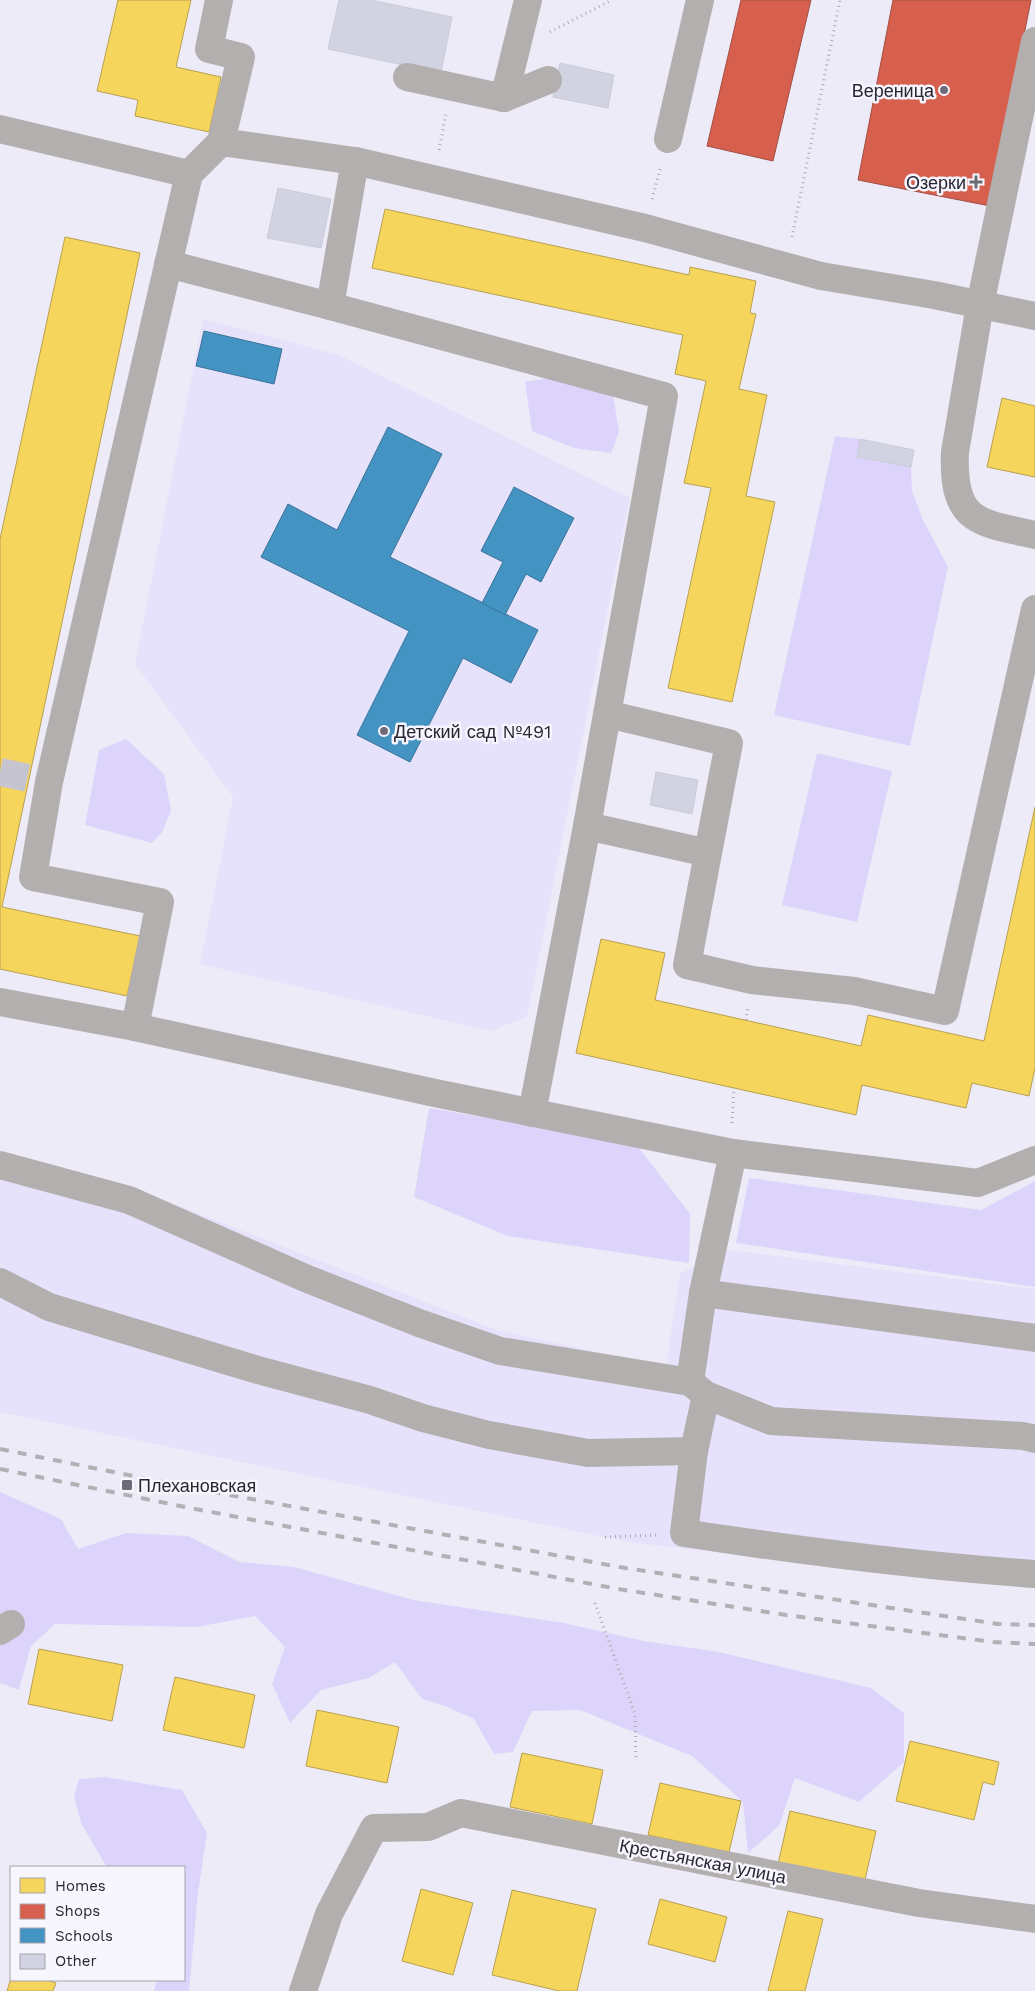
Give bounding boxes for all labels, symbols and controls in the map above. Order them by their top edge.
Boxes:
place label: Вереница [852,80,935,101]
marker: Вереница [938,84,950,96]
place label: Озерки [906,172,966,193]
marker: Озерки [970,176,982,188]
place label: Детский сад №491 [394,721,551,742]
marker: Детский сад №491 [378,725,390,737]
place label: Плехановская [138,1475,256,1496]
marker: Плехановская [120,1478,134,1492]
street label: Крестьянская улица [618,1835,789,1888]
legend [10,1866,185,1981]
text: Homes [55,1877,106,1895]
text: Shops [55,1902,100,1920]
text: Schools [55,1927,113,1945]
text: Other [55,1952,97,1970]

